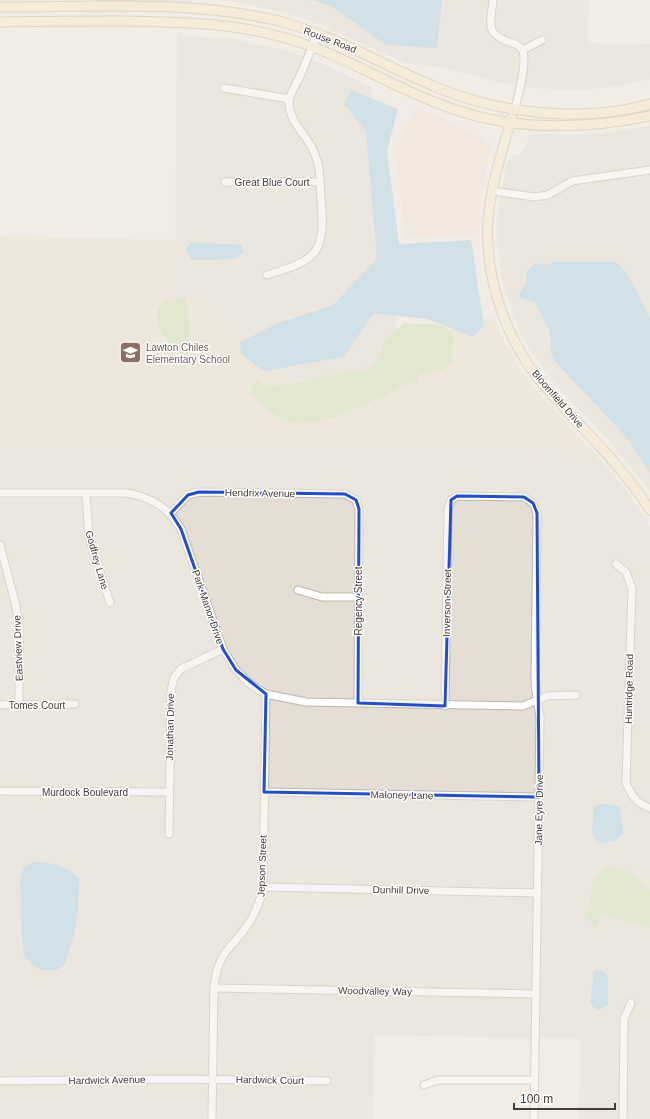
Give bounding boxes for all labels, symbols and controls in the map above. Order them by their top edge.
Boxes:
street label: Rouse Road [302,25,358,55]
street label: Great Blue Court [234,177,310,188]
school or university icon: Lawton Chiles Elementary School [118,340,144,366]
place label: Lawton Chiles Elementary School [146,342,230,365]
street label: Bloomfield Drive [530,368,586,430]
street label: Hendrix Avenue [225,487,296,499]
street label: Godfrey Lane [83,529,111,591]
street label: Regency Street [353,566,364,635]
street label: Park Manor Drive [190,568,226,646]
street label: Inverson Street [441,569,453,637]
street label: Eastview Drive [11,614,25,681]
street label: Huntridge Road [623,654,635,724]
street label: Jonathan Drive [164,693,176,761]
street label: Tomes Court [9,700,66,711]
street label: Jane Eyre Drive [533,774,545,846]
street label: Murdock Boulevard [42,787,128,798]
street label: Maloney Lane [370,789,434,801]
street label: Jepson Street [255,835,269,897]
street label: Dunhill Drive [373,884,430,896]
street label: Woodvalley Way [338,985,412,997]
street label: Hardwick Avenue [68,1074,146,1086]
street label: Hardwick Court [236,1074,304,1086]
scale bar [514,1085,615,1111]
text: 100 m [520,1092,553,1106]

